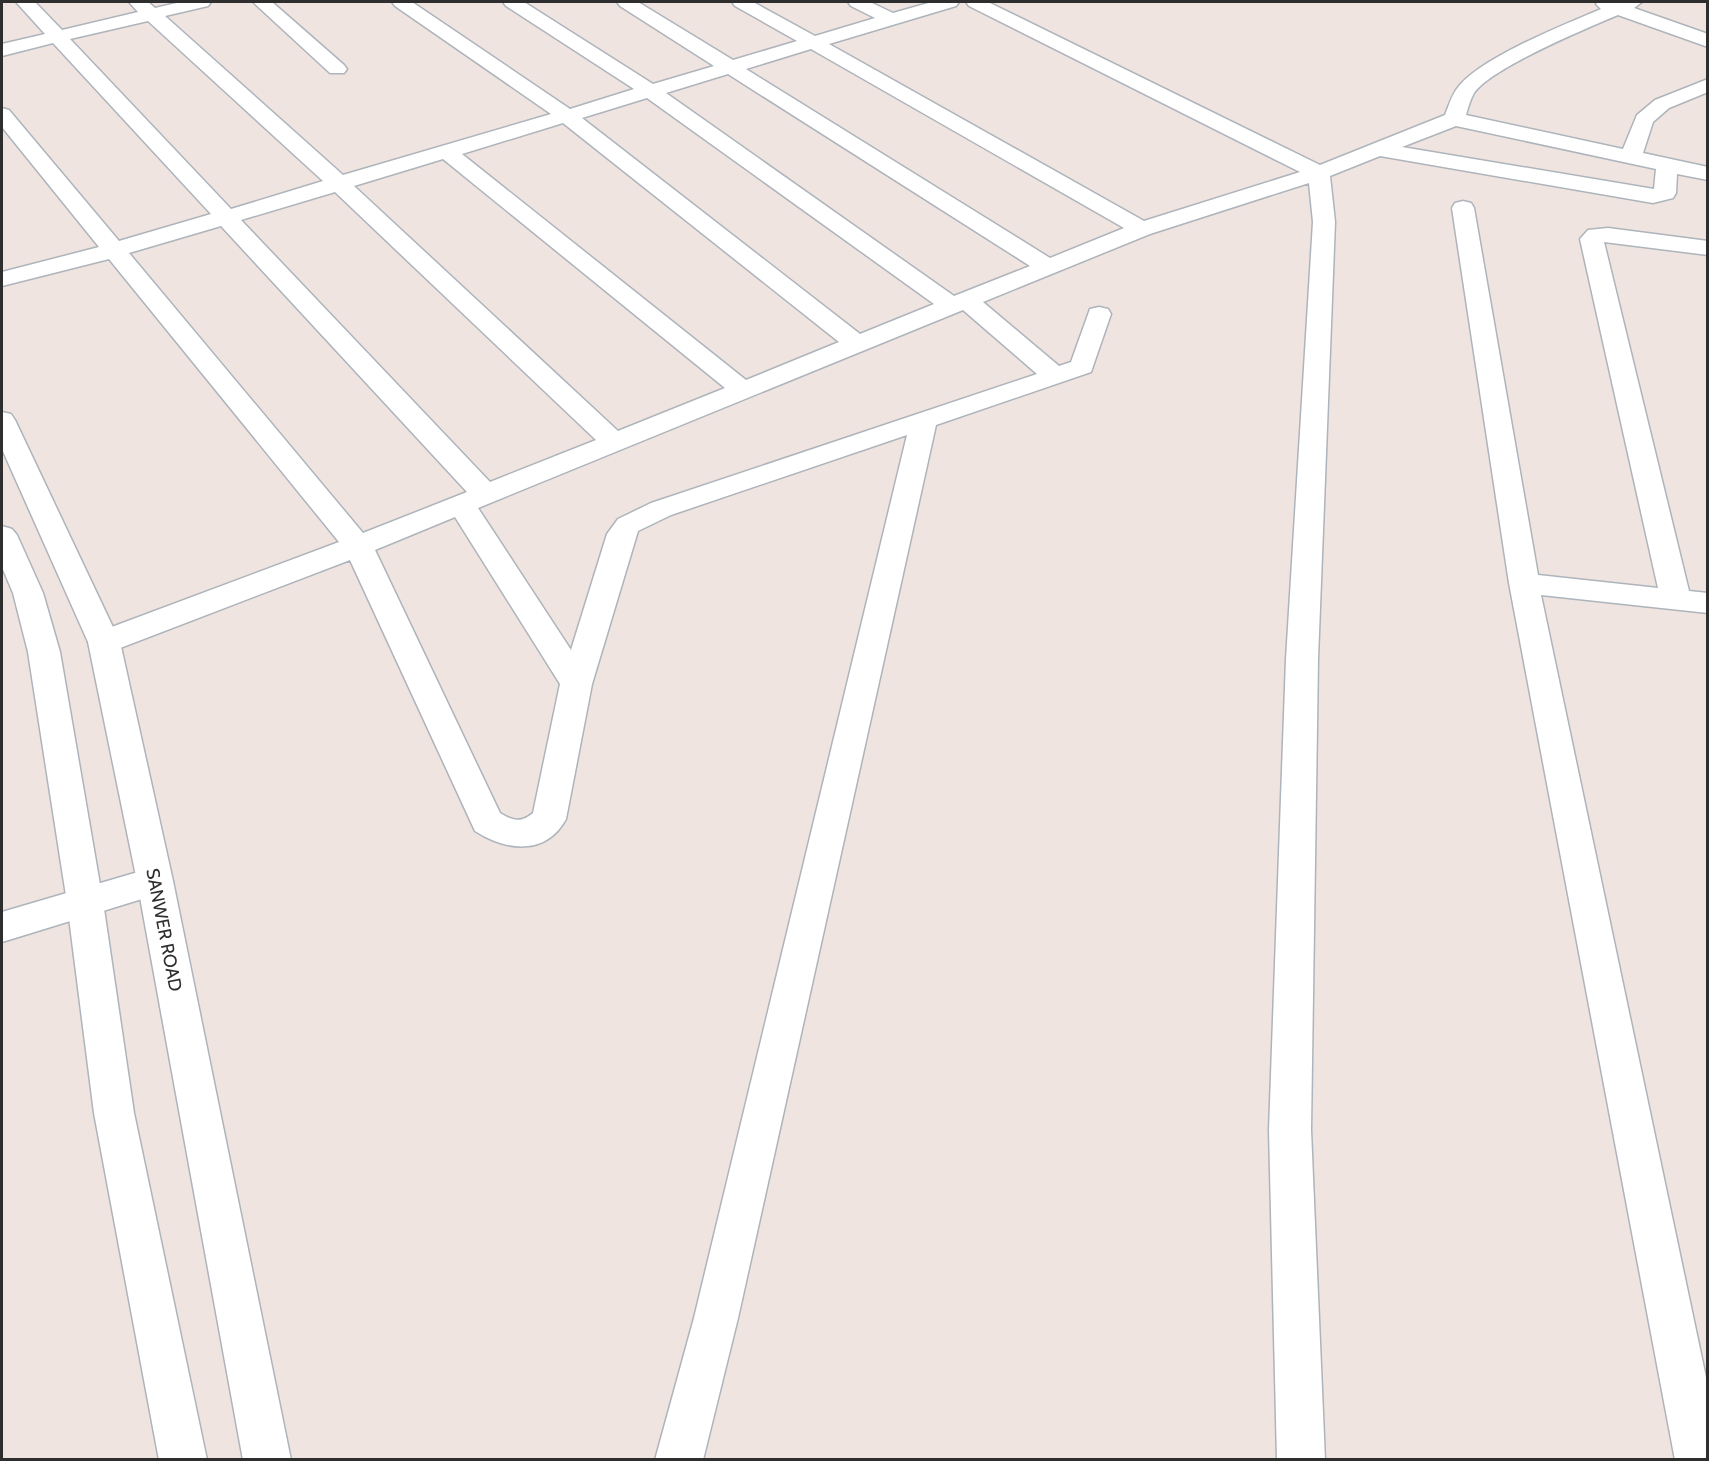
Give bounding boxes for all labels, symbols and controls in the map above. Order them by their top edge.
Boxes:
street label: SANWER ROAD [141,867,187,993]

